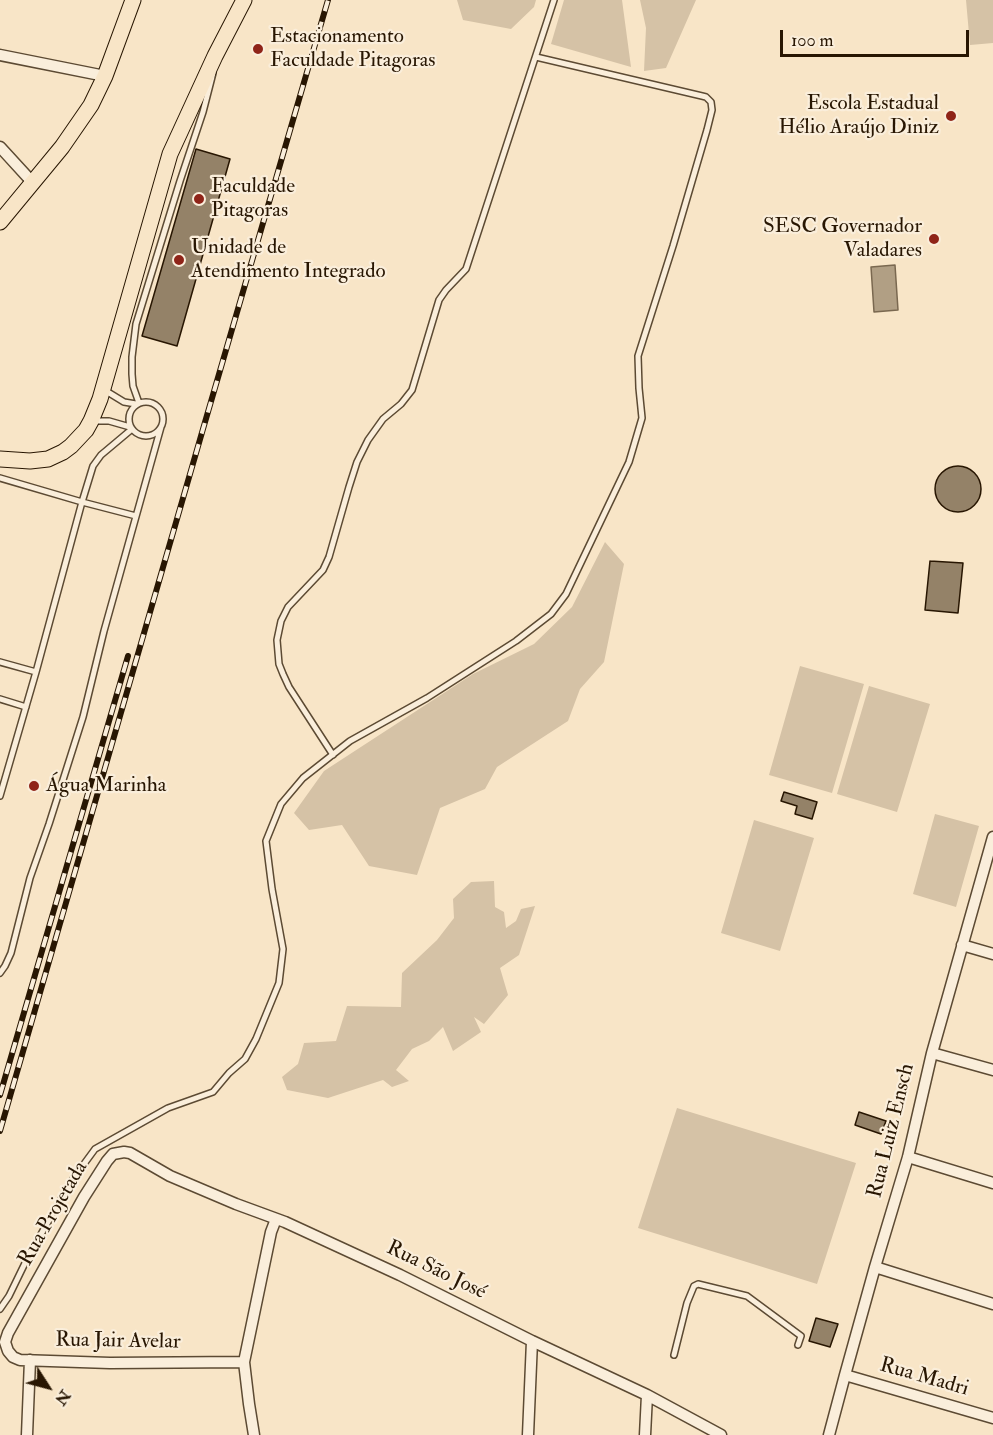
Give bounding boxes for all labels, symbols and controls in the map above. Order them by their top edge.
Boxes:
scale bar [783,18,972,56]
place label: Estacionamento Faculdade Pitagoras [270,24,436,74]
text: 100 m [791,29,834,52]
marker: Estacionamento Faculdade Pitagoras [251,42,265,56]
place label: Escola Estadual Hélio Araújo Diniz [779,91,939,141]
marker: Escola Estadual Hélio Araújo Diniz [944,109,958,123]
place label: Faculdade Pitagoras [211,174,295,224]
marker: Faculdade Pitagoras [192,192,206,206]
place label: SESC Governador Valadares [763,214,922,264]
marker: SESC Governador Valadares [927,232,941,246]
place label: Unidade de Atendimento Integrado [191,235,386,285]
marker: Unidade de Atendimento Integrado [172,253,186,267]
place label: Água Marinha [46,773,166,799]
marker: Água Marinha [27,779,41,793]
street label: Rua Luiz Ensch [863,1061,921,1201]
street label: Rua Projetada [14,1157,94,1271]
street label: Rua São José [382,1236,490,1306]
street label: Rua Jair Avelar [55,1328,181,1356]
street label: Rua Madri [877,1353,971,1403]
north arrow [18,1357,78,1417]
text: N [50,1386,75,1409]

